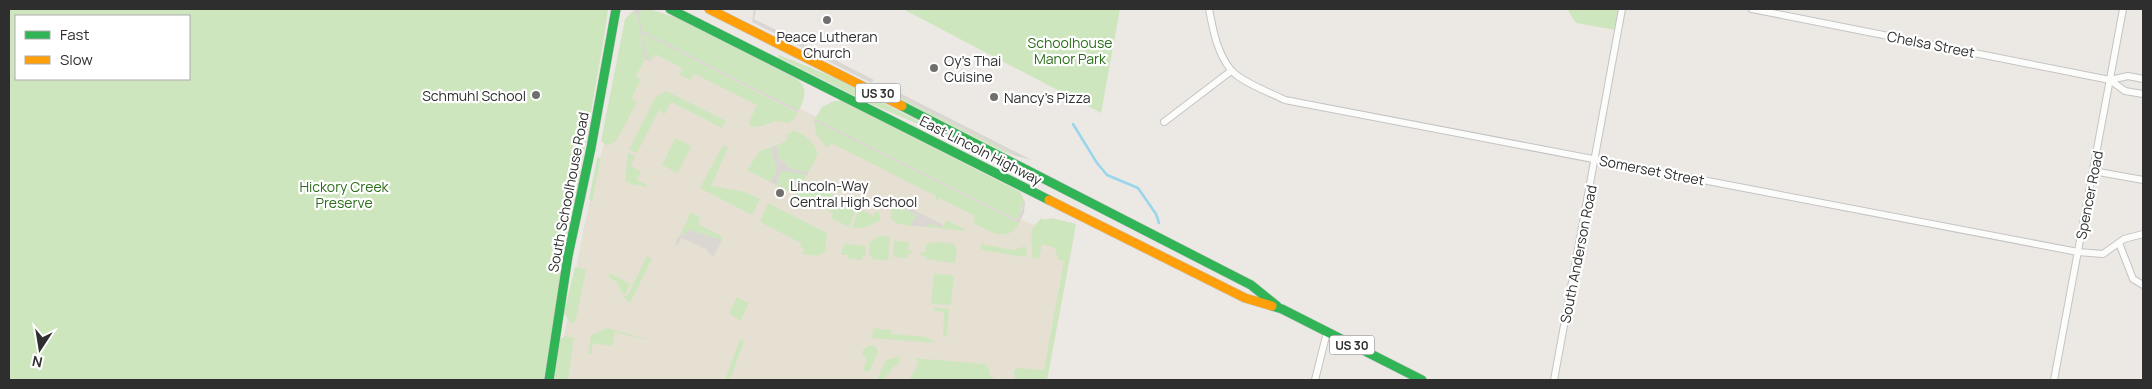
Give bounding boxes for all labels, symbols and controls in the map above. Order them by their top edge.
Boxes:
marker: Peace Lutheran Church [821,14,833,26]
legend [15,15,190,80]
text: Fast [60,24,89,45]
street label: Chelsa Street [1886,26,1977,62]
place label: Peace Lutheran Church [776,27,878,62]
park label: Schoolhouse Manor Park [1028,33,1112,68]
text: Slow [60,49,93,70]
place label: Oy's Thai Cuisine [944,51,1001,86]
marker: Oy's Thai Cuisine [928,62,940,74]
road number: US 30 [856,84,900,102]
place label: Schmuhl School [422,86,526,105]
place label: Nancy's Pizza [1004,88,1091,107]
marker: Schmuhl School [530,89,542,101]
marker: Nancy's Pizza [988,91,1000,103]
street label: South Schoolhouse Road [543,110,593,274]
street label: East Lincoln Highway [917,111,1046,189]
street label: Spencer Road [2071,149,2107,241]
street label: Somerset Street [1598,150,1707,190]
place label: Lincoln-Way Central High School [790,176,917,211]
park label: Hickory Creek Preserve [299,177,390,212]
street label: South Anderson Road [1555,183,1601,325]
marker: Lincoln-Way Central High School [774,187,786,199]
north arrow [15,324,65,374]
road number: US 30 [1330,336,1374,354]
text: N [30,352,44,373]

